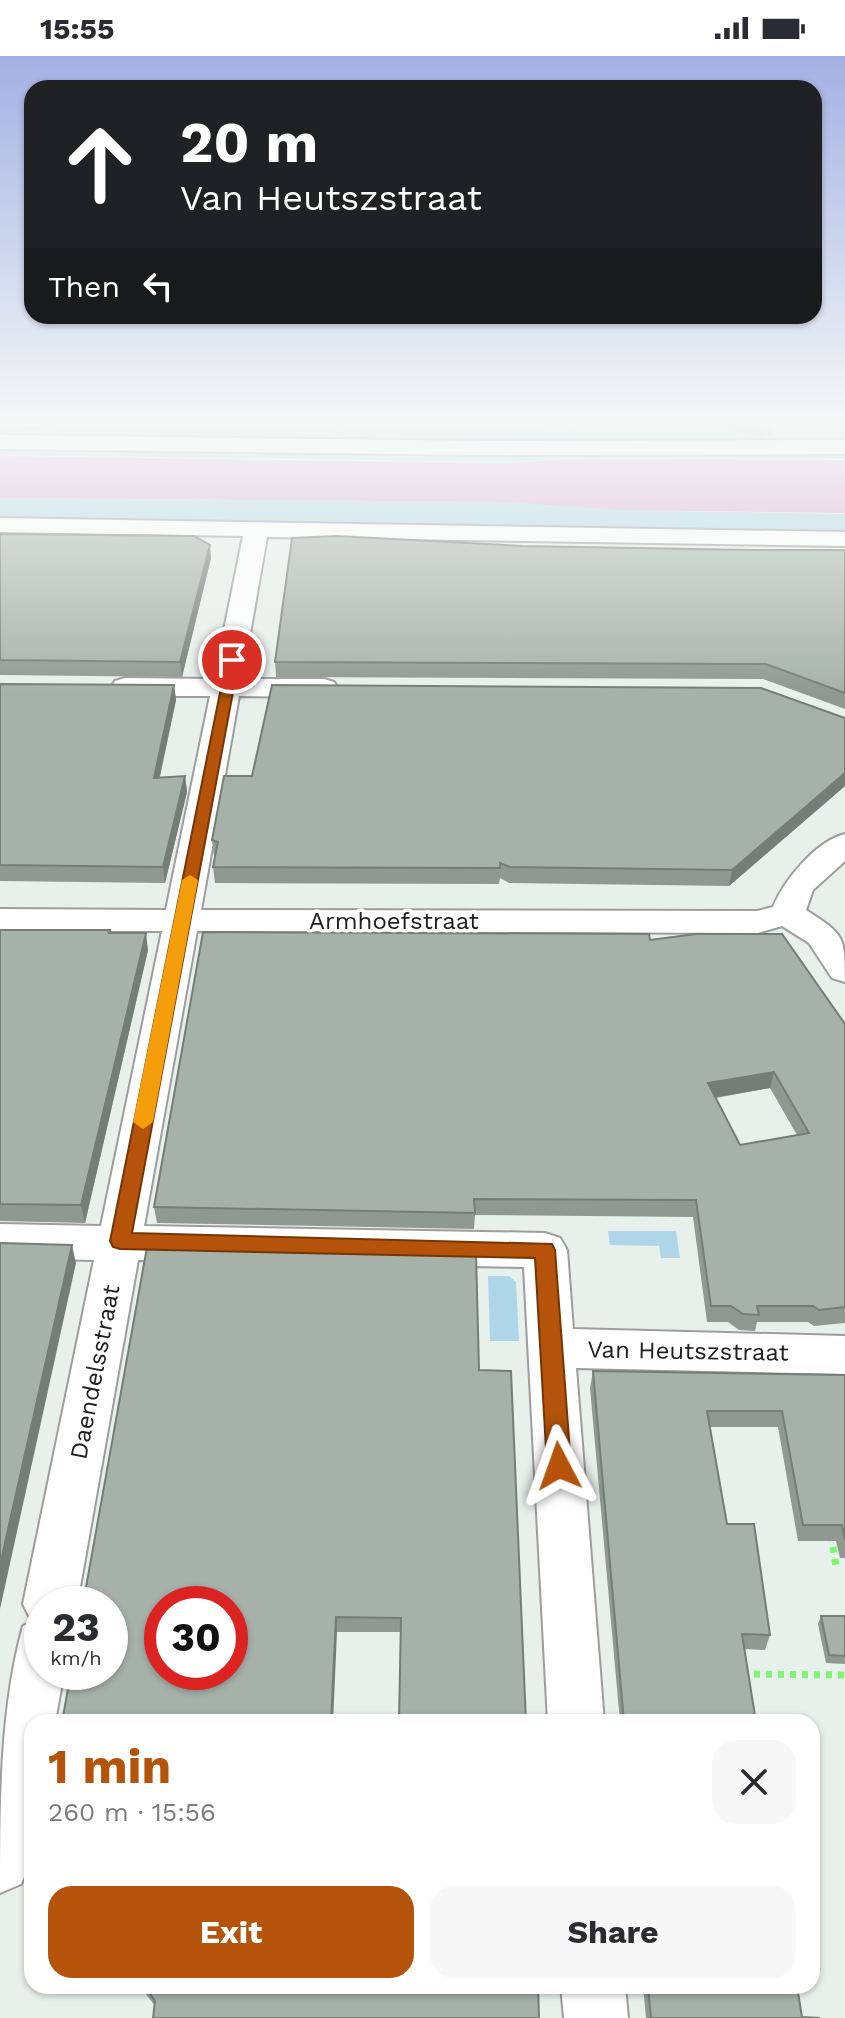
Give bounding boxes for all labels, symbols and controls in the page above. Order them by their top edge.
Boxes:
text: 15:55 [40,11,114,46]
text: 20 m [180,110,318,176]
icon: ahead [48,112,152,216]
text: Van Heutszstraat [180,177,482,219]
icon: left [136,264,180,308]
text: Then [48,269,120,304]
pin [198,626,266,694]
icon: arrive [210,638,254,682]
street label: Armhoefstraat [309,907,479,935]
street label: Daendelsstraat [64,1282,126,1462]
street label: Van Heutszstraat [587,1335,789,1367]
position arrow [517,1424,601,1508]
speed limit sign: 30 [144,1586,248,1690]
text: 23 [52,1604,100,1651]
text: km/h [50,1646,102,1670]
text: 1 min [48,1738,171,1795]
button: close [712,1740,796,1824]
text: 260 m · 15:56 [48,1797,216,1827]
button: Exit [48,1886,414,1978]
button: Share [430,1886,796,1978]

